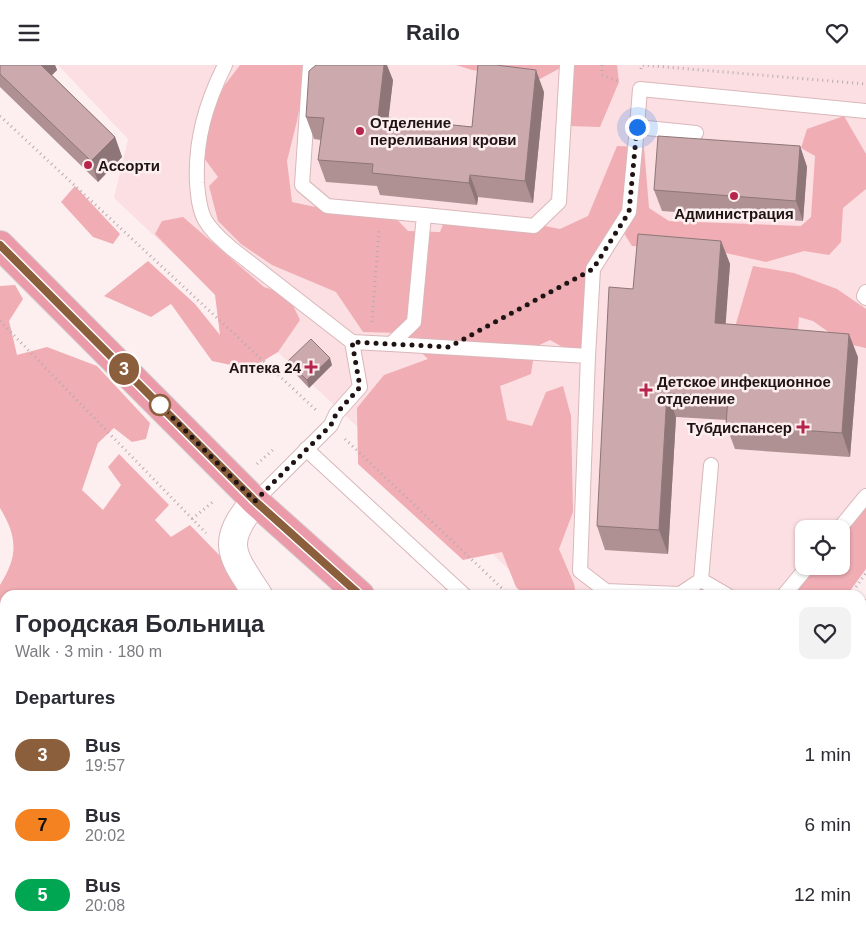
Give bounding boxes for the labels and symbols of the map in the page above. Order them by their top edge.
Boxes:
place label: Отделение переливания крови [370,114,517,148]
your location [625,115,650,140]
marker: Отделение переливания крови [354,125,366,137]
place label: Ассорти [98,157,160,174]
marker: Ассорти [82,159,94,171]
marker: Администрация [728,190,740,202]
place label: Администрация [674,205,794,222]
line badge: 3 [108,353,140,385]
place label: Аптека 24 [229,359,302,376]
marker: Аптека 24 [305,361,317,373]
place label: Детское инфекционное отделение [657,373,831,407]
marker: Детское инфекционное отделение [639,383,653,397]
unlabelled marker [149,394,171,416]
place label: Тубдиспансер [687,419,792,436]
marker: Тубдиспансер [796,420,810,434]

